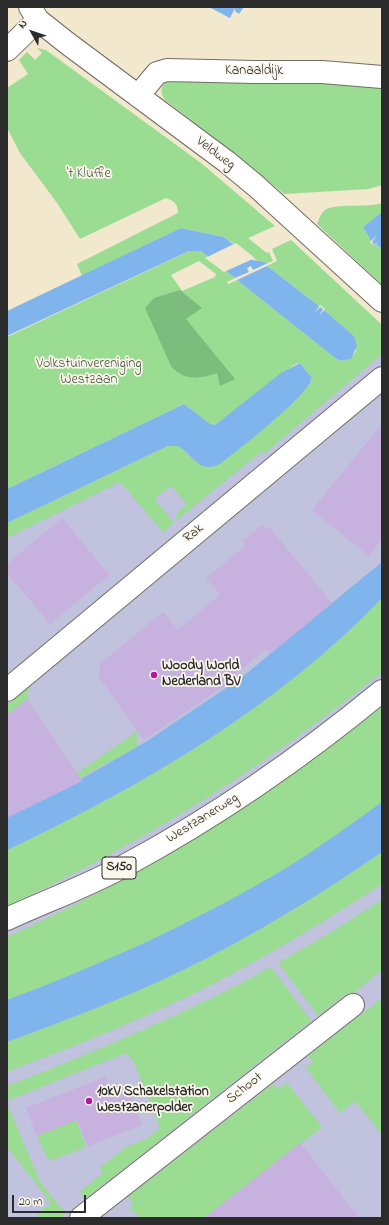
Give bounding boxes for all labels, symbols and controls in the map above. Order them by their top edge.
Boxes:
north arrow [12,12,52,52]
text: N [14,16,31,32]
street label: Kanaaldijk [225,64,283,80]
street label: Veldweg [192,134,238,174]
park label: 't Kluffie [67,167,111,183]
park label: Volkstuinvereniging Westzaan [36,357,142,390]
street label: Rak [180,521,208,547]
place label: Woody World Nederland BV [162,659,240,692]
marker: Woody World Nederland BV [149,670,159,680]
street label: Westzanerweg [164,790,242,848]
road number: S150 [102,857,136,879]
street label: Schoot [224,1070,266,1108]
place label: 10kV Schakelstation Westzanerpolder [97,1085,209,1118]
marker: 10kV Schakelstation Westzanerpolder [84,1096,94,1106]
scale bar [14,1187,88,1213]
text: 20 m [19,1193,42,1211]

